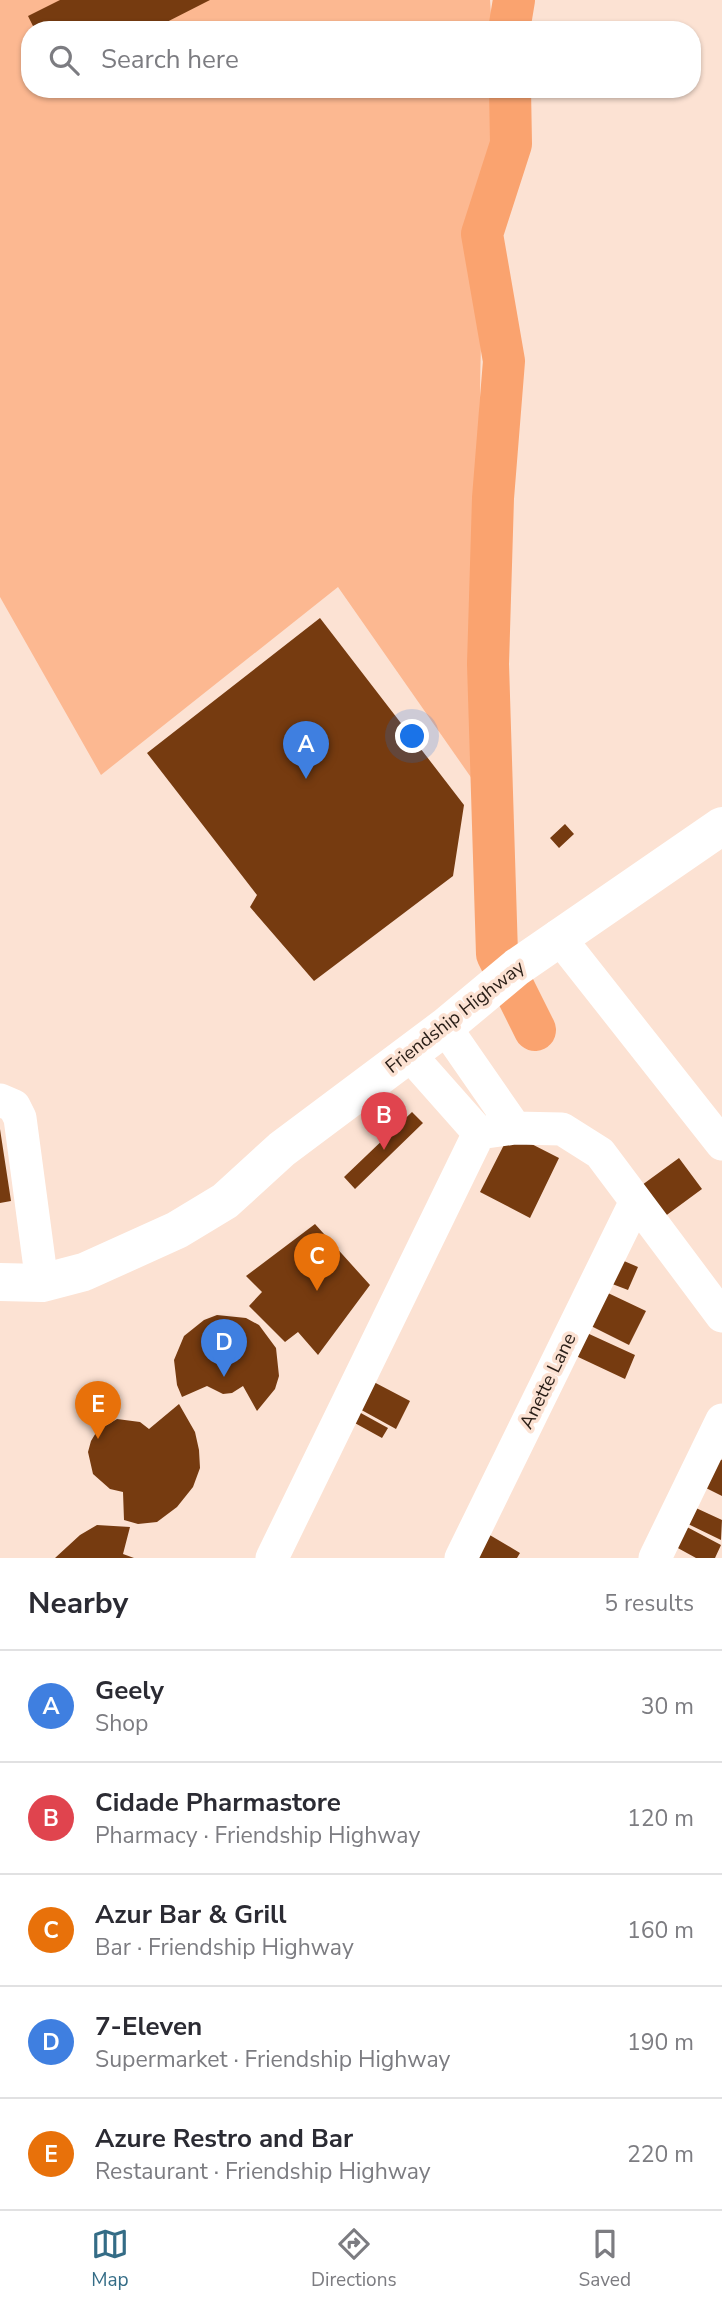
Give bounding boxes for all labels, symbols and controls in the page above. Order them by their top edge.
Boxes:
search box [21,21,701,98]
icon: search [45,41,83,79]
text: Search here [101,42,239,77]
your location [395,719,429,753]
pin: A [283,721,329,779]
street label: Friendship Highway [380,954,530,1080]
pin: B [361,1092,407,1150]
pin: C [294,1233,340,1291]
pin: D [201,1319,247,1377]
street label: Anette Lane [514,1329,582,1433]
pin: E [75,1381,121,1439]
text: Nearby [28,1583,128,1624]
text: 5 results [604,1588,694,1619]
text: Geely [95,1673,164,1708]
text: A [42,1691,60,1722]
text: 30 m [641,1691,694,1722]
text: Shop [95,1708,148,1739]
text: Cidade Pharmastore [95,1785,341,1820]
text: B [43,1803,59,1834]
text: 120 m [627,1803,694,1834]
text: Pharmacy · Friendship Highway [95,1820,420,1851]
text: Azur Bar & Grill [95,1897,287,1932]
text: C [43,1915,59,1946]
text: 160 m [627,1915,694,1946]
text: Bar · Friendship Highway [95,1932,354,1963]
text: 7-Eleven [95,2009,202,2044]
text: D [42,2027,60,2058]
text: 190 m [627,2027,694,2058]
text: Supermarket · Friendship Highway [95,2044,450,2075]
text: Azure Restro and Bar [95,2121,353,2156]
text: E [44,2139,58,2170]
text: 220 m [627,2139,694,2170]
text: Restaurant · Friendship Highway [95,2156,431,2187]
tab: Map [91,2225,129,2293]
tab: Directions [311,2225,397,2293]
tab: Saved [579,2225,631,2293]

